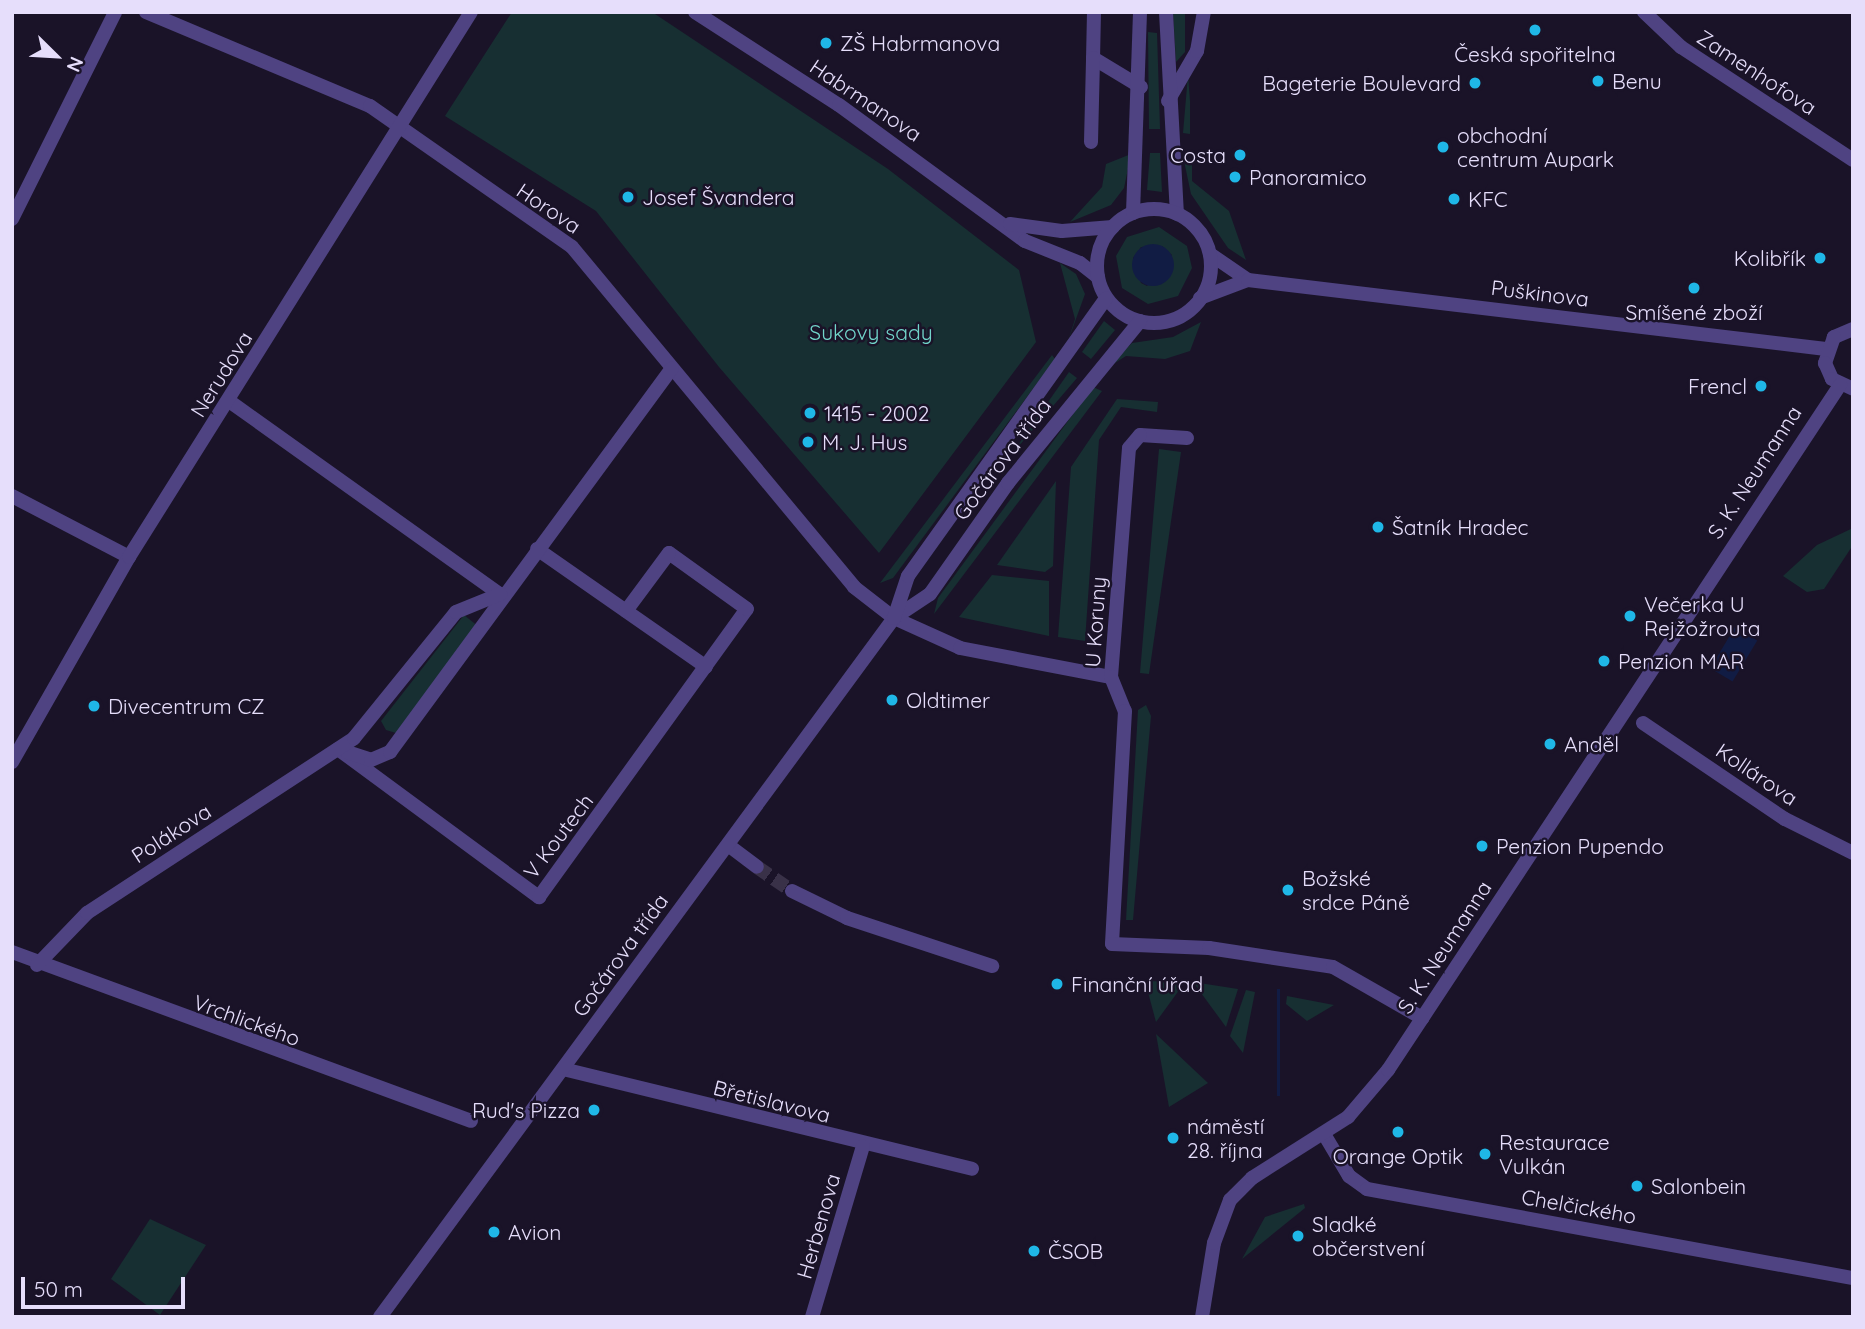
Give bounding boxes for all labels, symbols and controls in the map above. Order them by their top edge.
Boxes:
north arrow [21,21,91,91]
marker: Česká spořitelna [1527,22,1543,38]
street label: Zamenhofova [1693,24,1821,120]
place label: ZŠ Habrmanova [840,30,1000,56]
marker: ZŠ Habrmanova [818,35,834,51]
place label: Česká spořitelna [1454,41,1616,67]
text: N [61,53,89,76]
street label: Habrmanova [805,53,927,147]
place label: Benu [1612,68,1662,94]
place label: Bageterie Boulevard [1262,70,1461,96]
marker: Benu [1590,73,1606,89]
marker: Bageterie Boulevard [1467,75,1483,91]
place label: obchodní centrum Aupark [1457,122,1614,172]
marker: obchodní centrum Aupark [1435,139,1451,155]
place label: Costa [1170,142,1226,168]
marker: Costa [1232,147,1248,163]
place label: Panoramico [1249,164,1367,190]
marker: Panoramico [1227,169,1243,185]
street label: Horova [512,177,586,239]
place label: Josef Švandera [642,184,795,210]
place label: KFC [1468,186,1508,212]
marker: Josef Švandera [620,189,636,205]
marker: KFC [1446,191,1462,207]
place label: Kolibřík [1734,245,1806,271]
marker: Kolibřík [1812,250,1828,266]
street label: Puškinova [1490,274,1590,312]
marker: Smíšené zboží [1686,280,1702,296]
place label: Smíšené zboží [1626,299,1762,325]
park label: Sukovy sady [809,319,933,345]
street label: Nerudova [185,326,257,422]
place label: Frencl [1688,373,1747,399]
marker: Frencl [1753,378,1769,394]
street label: Gočárova třída [948,393,1056,525]
place label: 1415 - 2002 [824,400,929,426]
street label: S. K. Neumanna [1702,401,1806,543]
marker: 1415 - 2002 [802,405,818,421]
place label: M. J. Hus [822,429,907,455]
marker: M. J. Hus [800,434,816,450]
place label: Šatník Hradec [1392,514,1528,540]
marker: Šatník Hradec [1370,519,1386,535]
street label: U Koruny [1079,576,1111,668]
place label: Večerka U Rejžožrouta [1644,591,1760,641]
marker: Večerka U Rejžožrouta [1622,608,1638,624]
place label: Penzion MAR [1618,648,1744,674]
marker: Penzion MAR [1596,653,1612,669]
place label: Oldtimer [906,687,990,713]
marker: Oldtimer [884,692,900,708]
place label: Divecentrum CZ [108,693,265,719]
marker: Divecentrum CZ [86,698,102,714]
place label: Anděl [1564,731,1619,757]
marker: Anděl [1542,736,1558,752]
street label: Kollárova [1711,738,1803,810]
street label: V Koutech [518,789,598,883]
street label: Polákova [127,798,215,868]
place label: Penzion Pupendo [1496,833,1664,859]
marker: Penzion Pupendo [1474,838,1490,854]
place label: Božské srdce Páně [1302,865,1410,915]
street label: S. K. Neumanna [1392,876,1496,1018]
marker: Božské srdce Páně [1280,882,1296,898]
street label: Gočárova třída [567,889,673,1021]
place label: Finanční úřad [1071,971,1203,997]
marker: Finanční úřad [1049,976,1065,992]
street label: Vrchlického [190,989,304,1051]
street label: Břetislavova [711,1074,833,1128]
place label: Rud's Pizza [472,1097,580,1123]
marker: Rud's Pizza [586,1102,602,1118]
place label: náměstí 28. října [1187,1113,1264,1163]
marker: Orange Optik [1390,1124,1406,1140]
place label: Restaurace Vulkán [1499,1129,1610,1179]
marker: náměstí 28. října [1165,1130,1181,1146]
place label: Orange Optik [1333,1143,1463,1169]
marker: Restaurace Vulkán [1477,1146,1493,1162]
street label: Herbenova [791,1171,845,1281]
place label: Salonbein [1651,1173,1746,1199]
marker: Salonbein [1629,1178,1645,1194]
street label: Chelčického [1520,1184,1638,1228]
place label: Sladké občerstvení [1312,1211,1425,1261]
place label: Avion [508,1219,561,1245]
marker: Avion [486,1224,502,1240]
marker: Sladké občerstvení [1290,1228,1306,1244]
place label: ČSOB [1048,1238,1103,1264]
marker: ČSOB [1026,1243,1042,1259]
scale bar [24,1262,189,1306]
text: 50 m [34,1276,83,1302]

